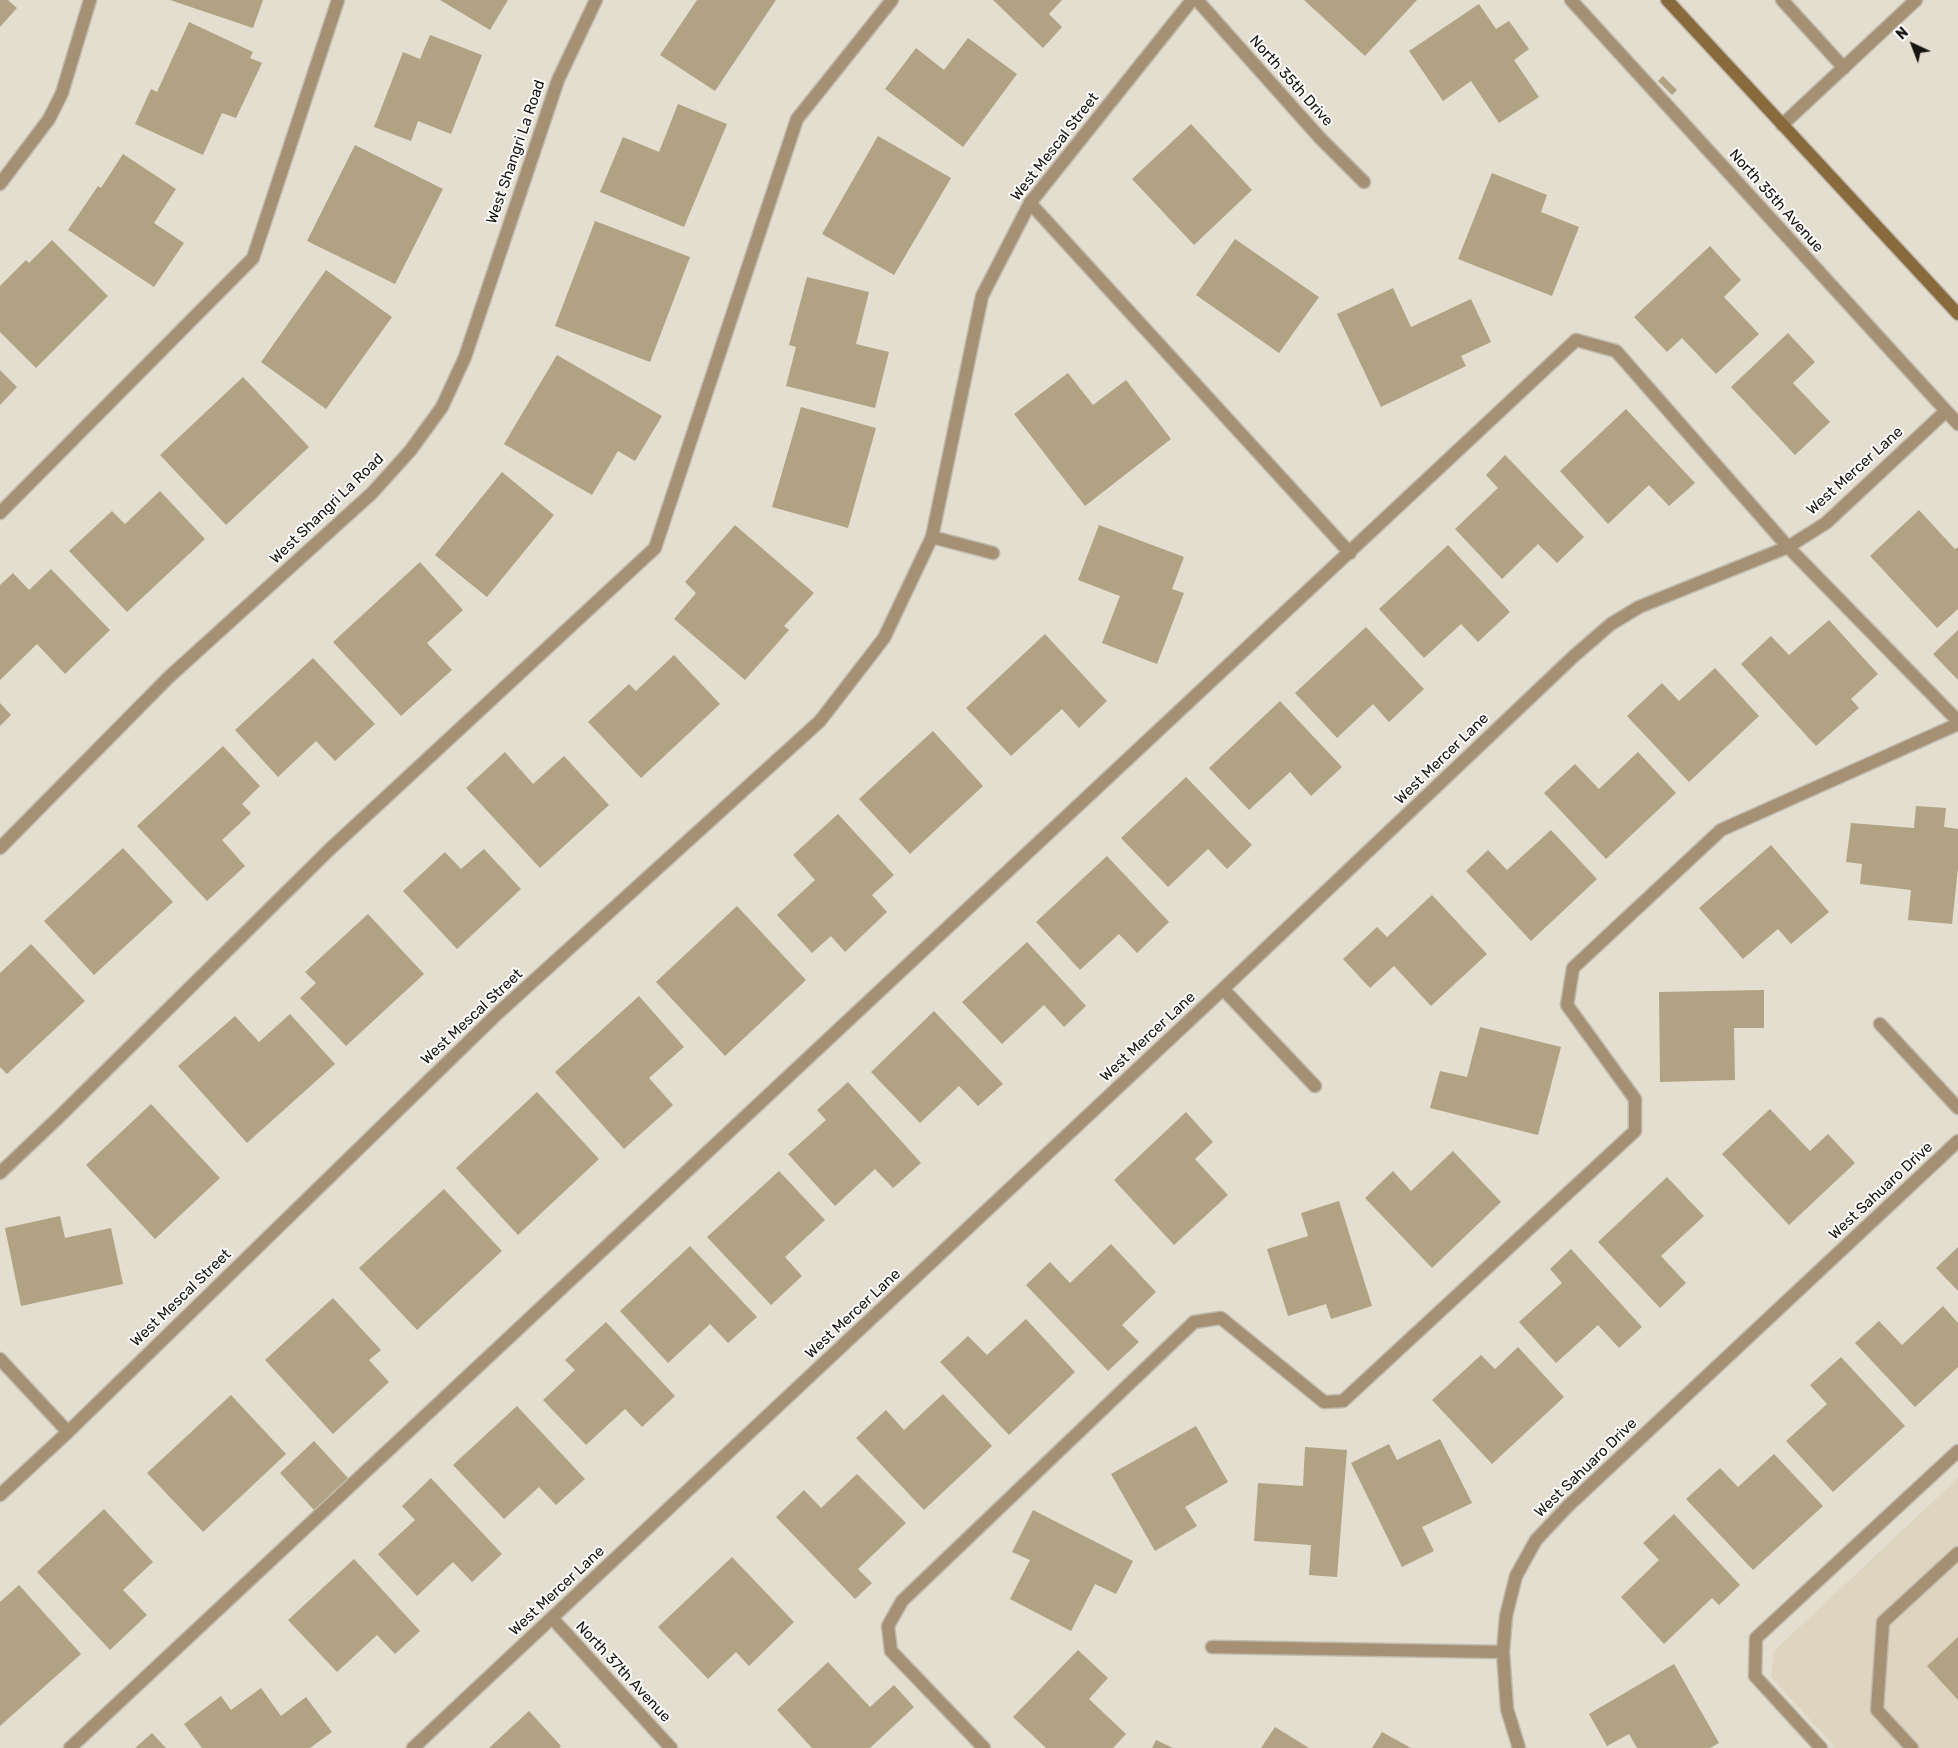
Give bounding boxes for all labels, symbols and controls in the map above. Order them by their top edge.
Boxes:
north arrow [1888,20,1938,70]
text: N [1893,24,1912,43]
street label: North 35th Drive [1245,32,1337,130]
street label: West Shangri La Road [483,78,549,226]
street label: West Mescal Street [1007,89,1103,205]
street label: North 35th Avenue [1725,146,1827,256]
street label: West Mercer Lane [1803,423,1907,519]
street label: West Shangri La Road [266,450,388,568]
street label: West Mercer Lane [1391,710,1493,808]
street label: West Mescal Street [417,965,527,1069]
street label: West Mercer Lane [1097,988,1199,1086]
street label: West Sahuaro Drive [1825,1138,1937,1244]
street label: West Mescal Street [127,1246,235,1350]
street label: West Mercer Lane [802,1265,904,1363]
street label: West Sahuaro Drive [1531,1415,1641,1521]
street label: West Mercer Lane [506,1542,608,1640]
street label: North 37th Avenue [572,1618,674,1726]

